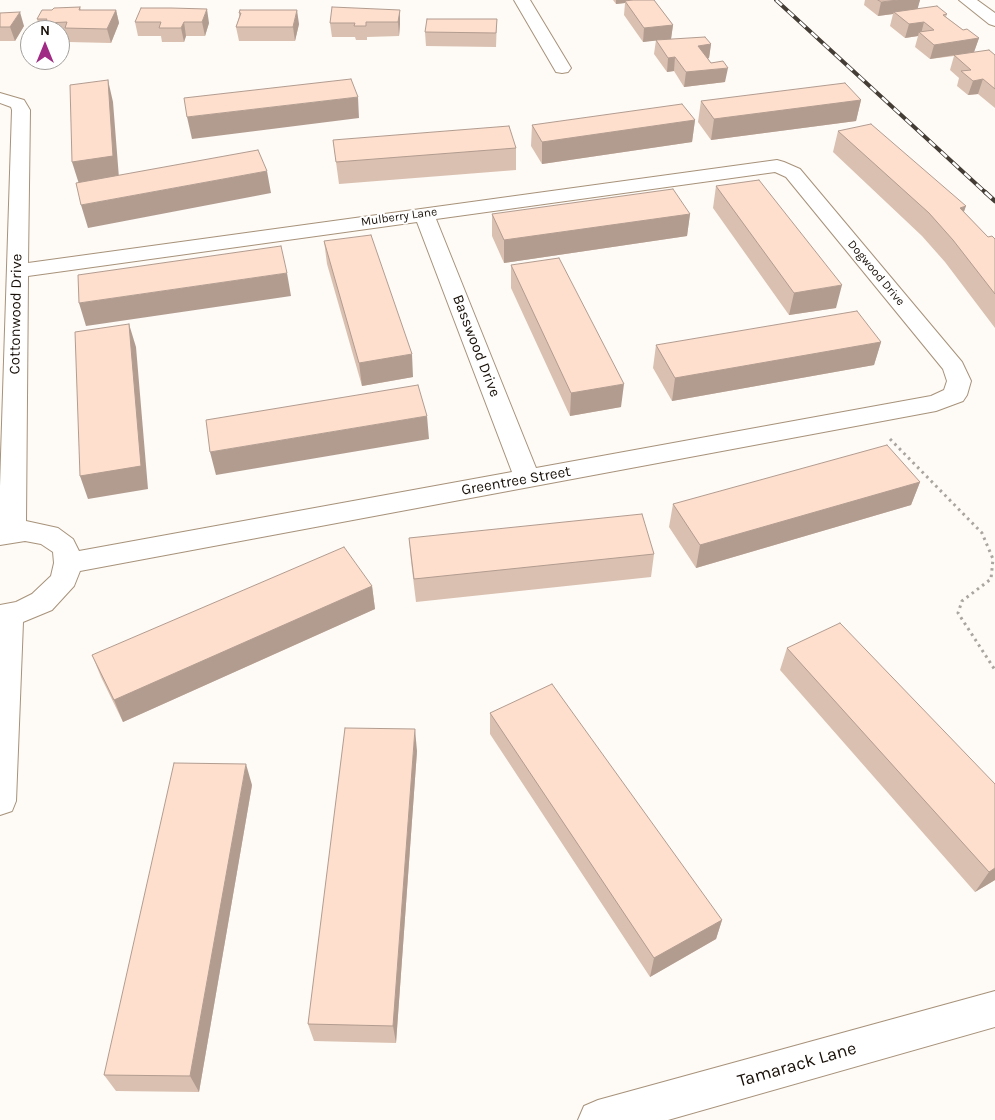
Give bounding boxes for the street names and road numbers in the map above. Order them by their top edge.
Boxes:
street label: Mulberry Lane [360,205,438,229]
street label: Dogwood Drive [844,237,908,309]
street label: Cottonwood Drive [6,254,26,374]
street label: Basswood Drive [448,292,504,400]
street label: Greentree Street [460,463,572,499]
street label: Tamarack Lane [735,1038,859,1092]

